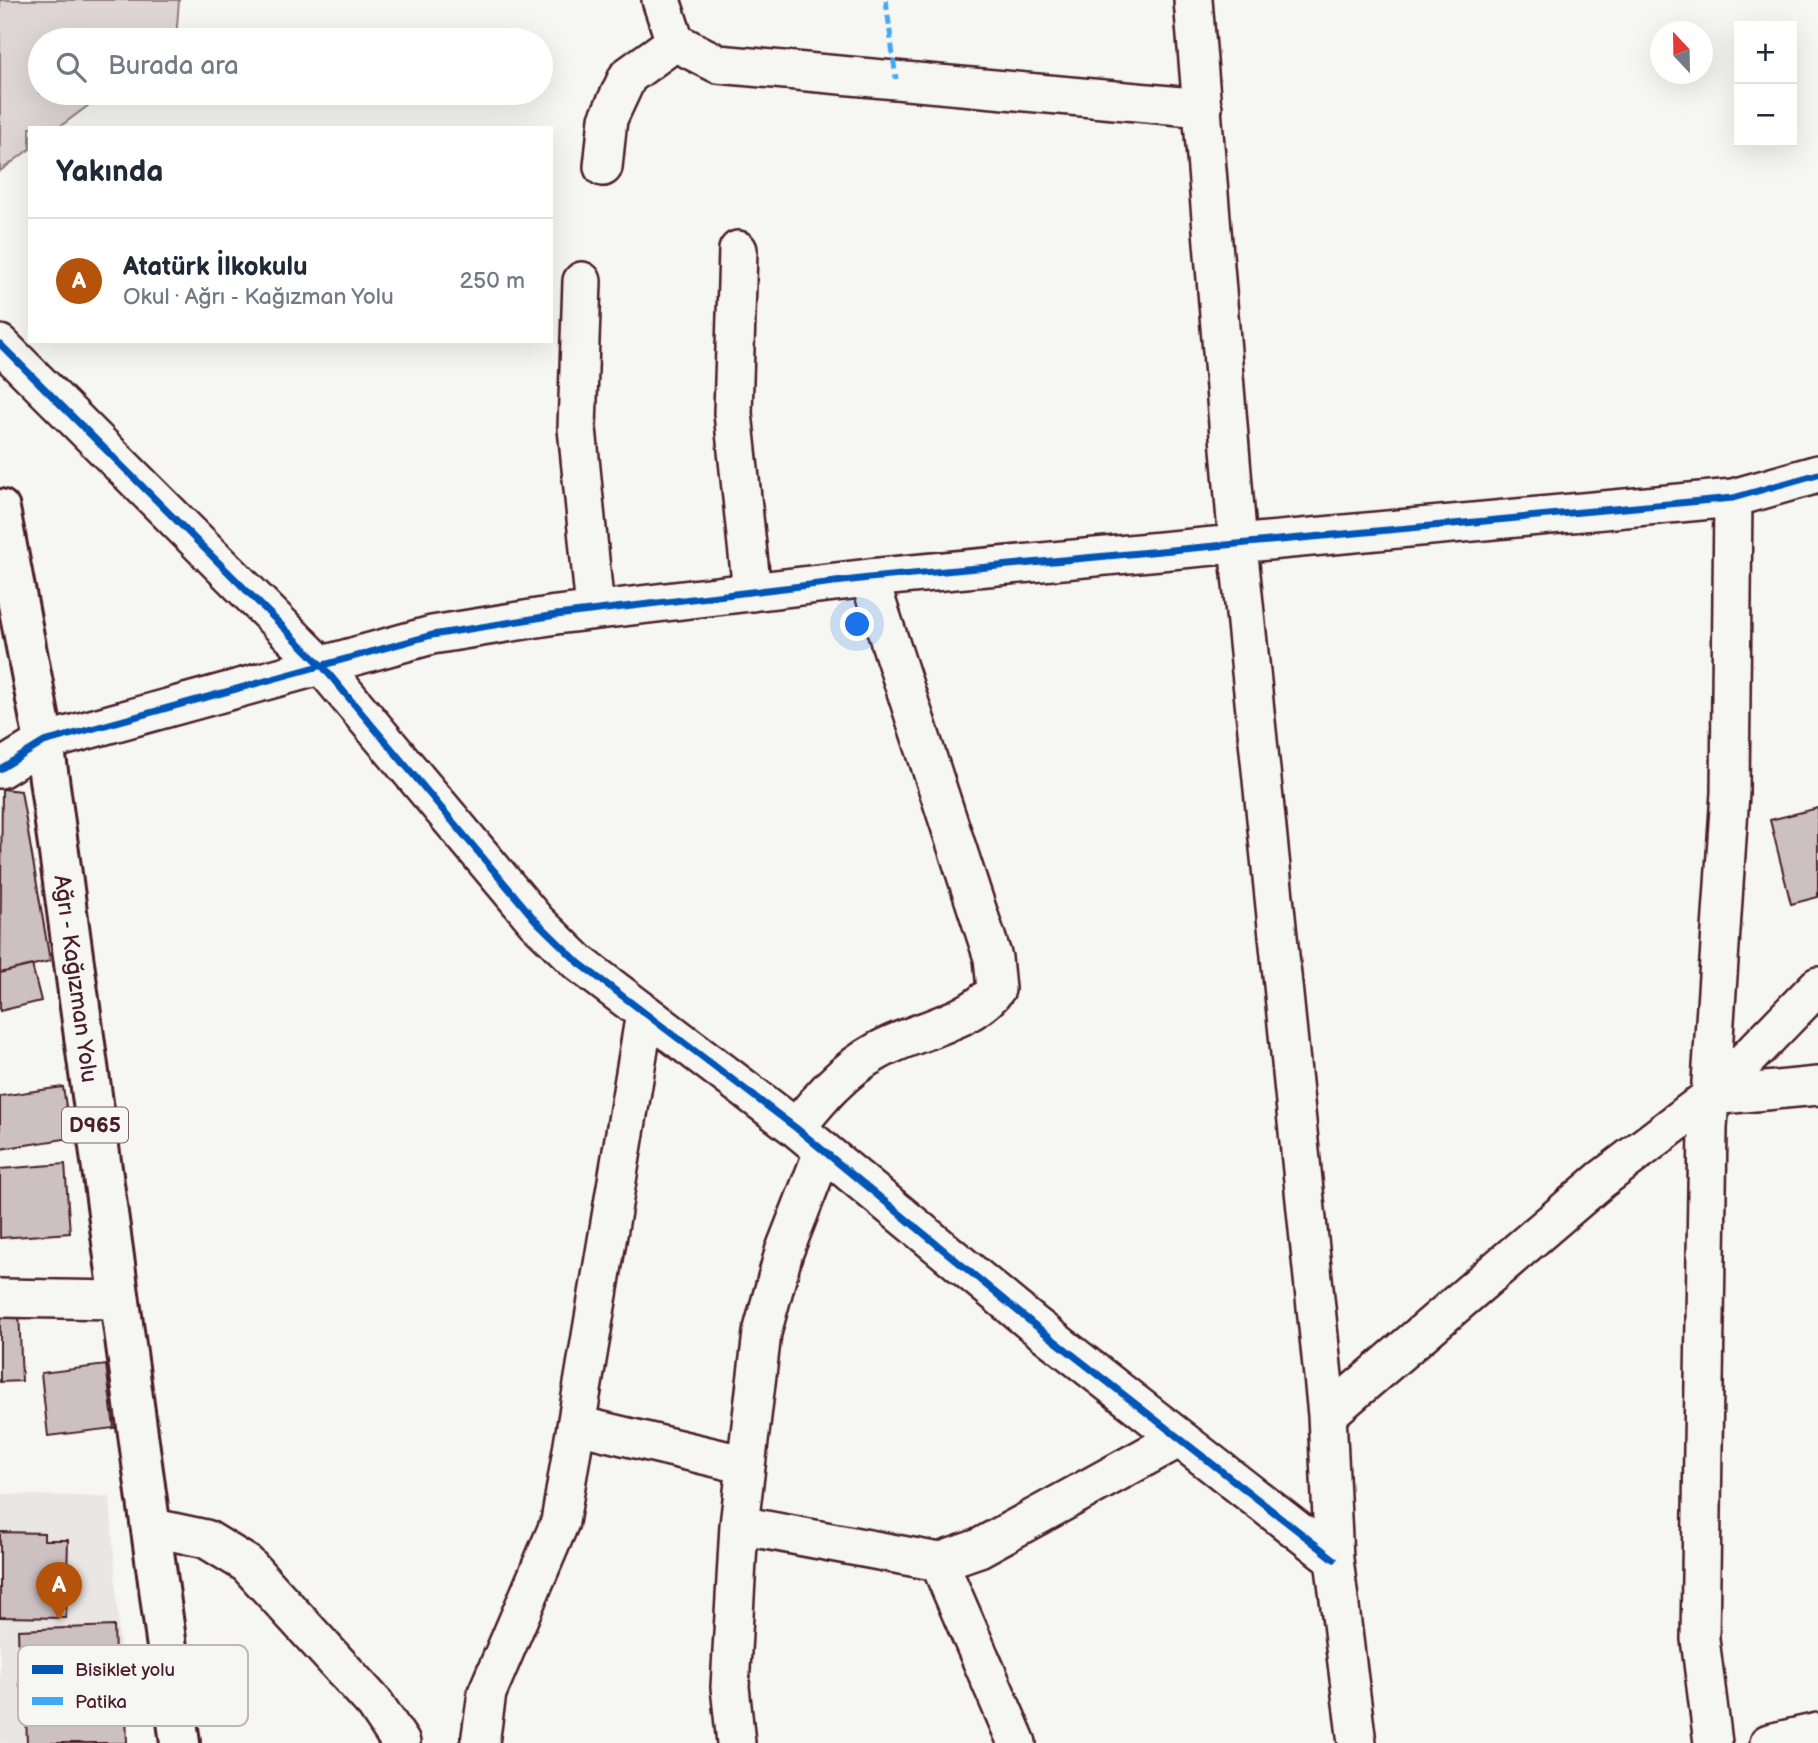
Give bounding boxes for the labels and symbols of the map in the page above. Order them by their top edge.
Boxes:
north arrow [1650,21,1713,84]
your location [840,607,874,641]
street label: Ağrı - Kağızman Yolu [47,873,103,1084]
road number: D965 [62,1108,128,1142]
pin: A [36,1562,82,1620]
legend [18,1645,248,1726]
text: Bisiklet yolu [75,1659,175,1682]
text: Patika [75,1691,127,1714]

